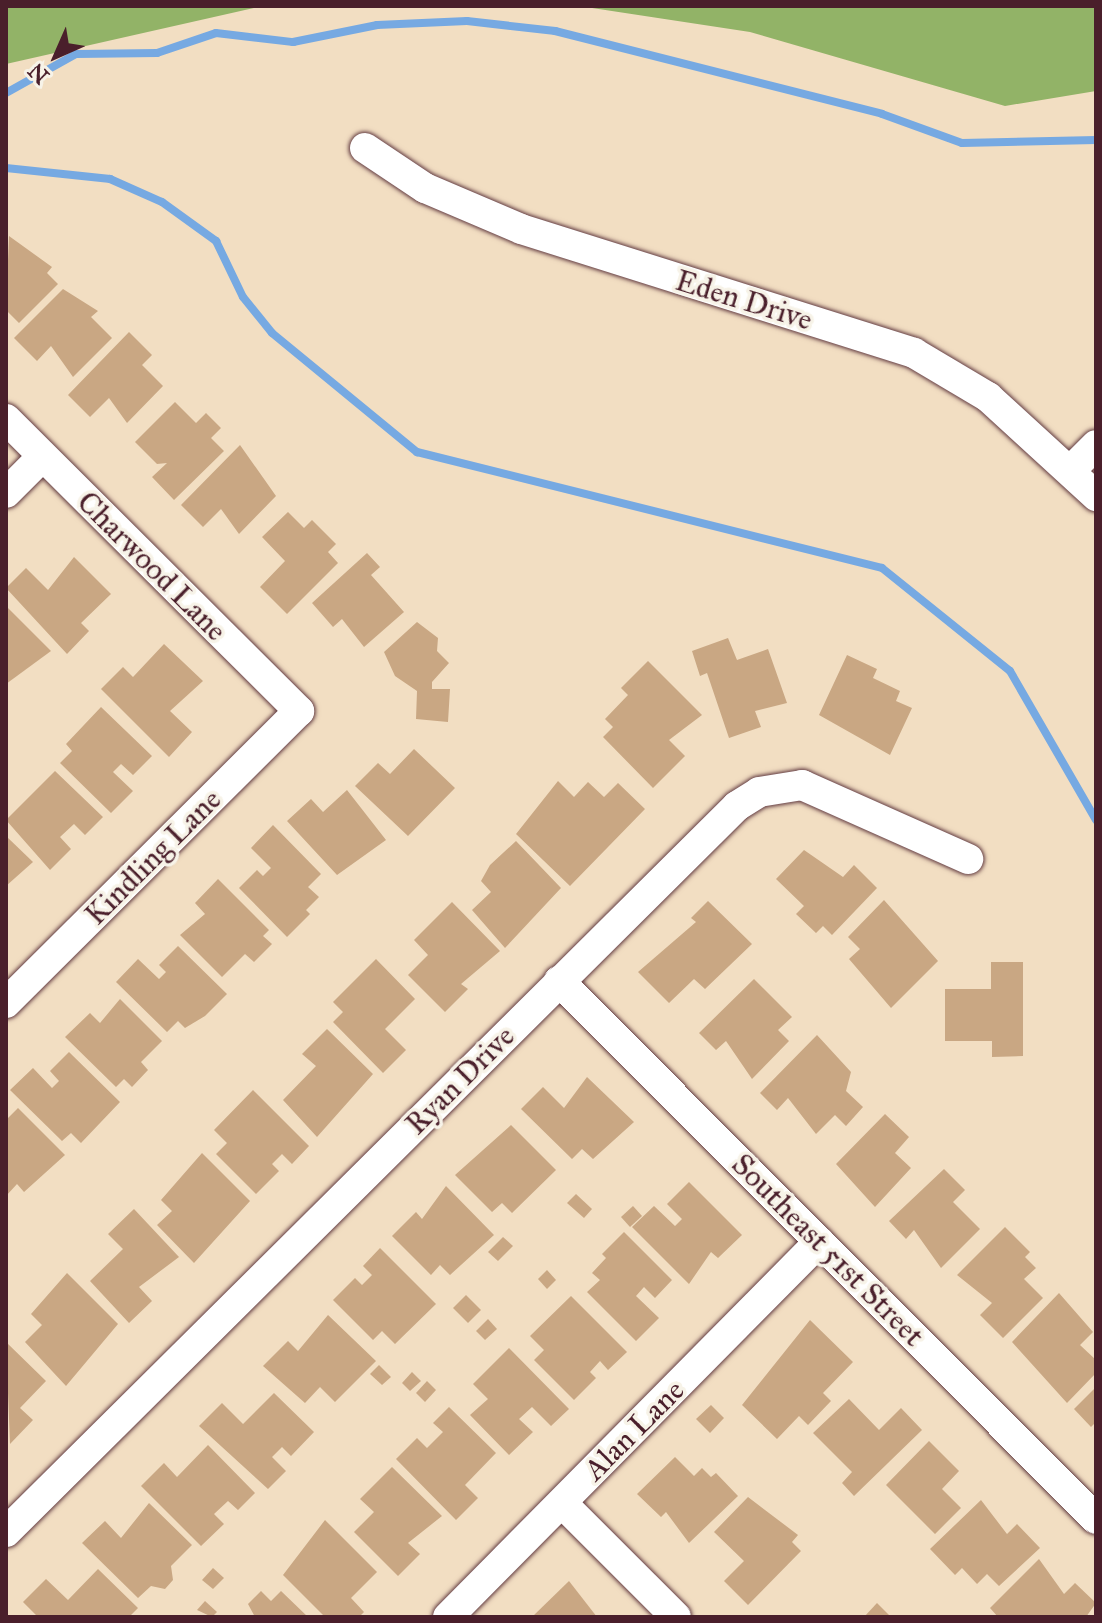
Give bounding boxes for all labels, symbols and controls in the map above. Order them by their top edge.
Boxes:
north arrow [16,16,96,96]
text: N [23,57,55,89]
street label: Eden Drive [671,262,817,338]
street label: Charwood Lane [70,484,234,648]
street label: Kindling Lane [78,782,228,932]
street label: Ryan Drive [398,1018,522,1142]
street label: Southeast 51st Street [724,1146,932,1354]
street label: Alan Lane [576,1372,692,1488]

